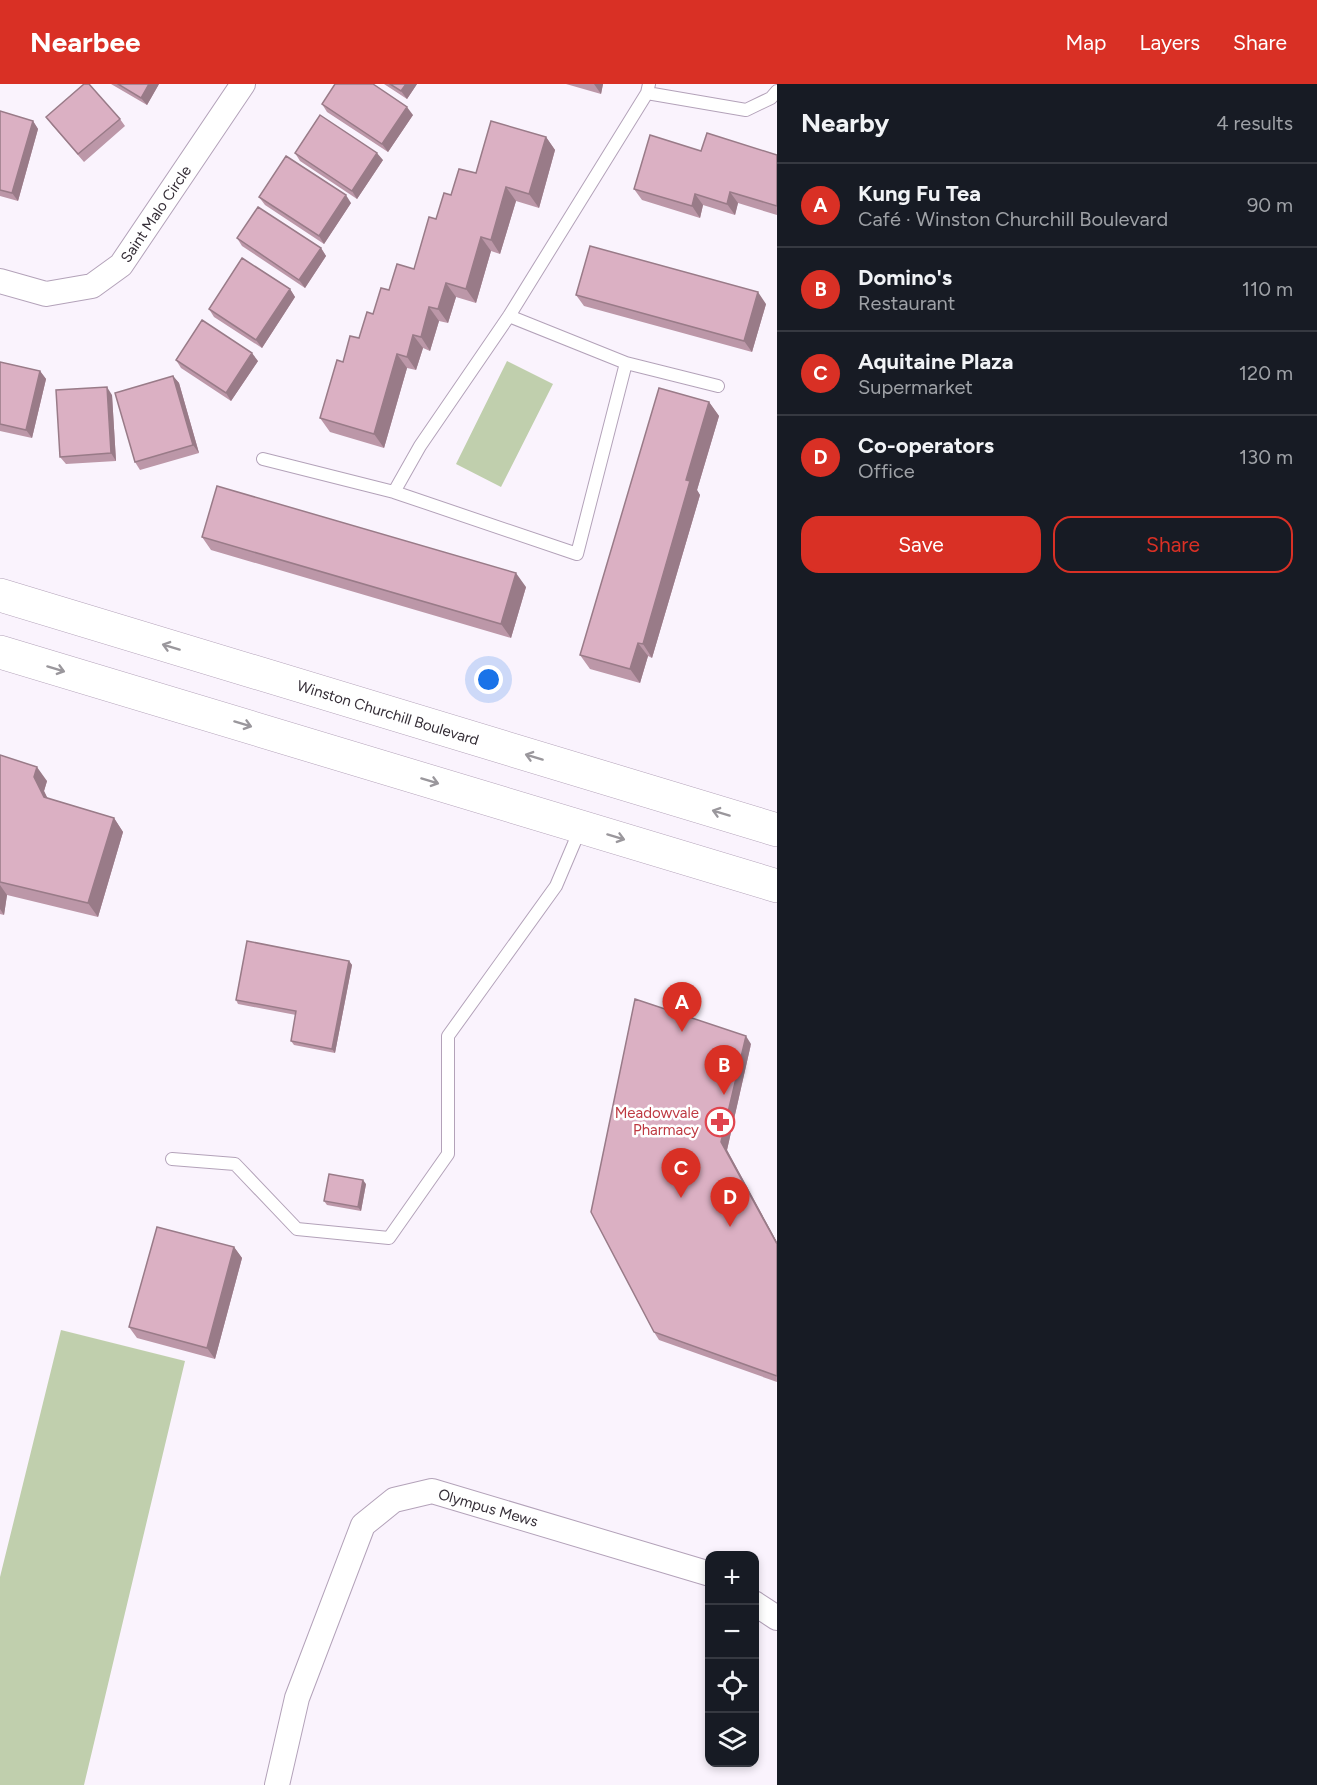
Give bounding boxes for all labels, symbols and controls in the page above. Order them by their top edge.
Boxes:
text: Nearbee [30,25,140,59]
text: Map [1066,30,1106,55]
text: Layers [1139,30,1200,55]
text: Share [1233,30,1287,55]
text: Nearby [801,107,889,139]
text: 4 results [1216,111,1293,135]
street label: Saint Malo Circle [117,162,195,266]
text: Kung Fu Tea [858,180,981,207]
text: A [813,193,828,217]
text: 90 m [1247,193,1293,217]
text: Café · Winston Churchill Boulevard [858,207,1168,231]
text: Domino's [858,264,952,291]
text: B [814,277,827,301]
text: 110 m [1242,277,1293,301]
text: Restaurant [858,291,955,315]
text: Aquitaine Plaza [858,348,1013,375]
text: C [813,361,828,385]
text: 120 m [1239,361,1293,385]
text: Supermarket [858,375,973,399]
text: Co-operators [858,432,994,459]
text: D [814,445,828,469]
text: 130 m [1239,445,1293,469]
text: Office [858,459,915,483]
button: Save [801,516,1041,573]
button: Share [1053,516,1293,573]
one-way arrow [162,641,181,652]
one-way arrow [46,664,65,675]
your location [474,665,503,694]
street label: Winston Churchill Boulevard [295,677,481,749]
one-way arrow [233,720,252,731]
one-way arrow [525,751,544,762]
one-way arrow [420,776,439,787]
one-way arrow [712,807,731,818]
one-way arrow [606,832,625,843]
pin: A [662,982,702,1032]
pin: B [704,1046,744,1095]
place label: Meadowvale Pharmacy [615,1104,699,1139]
pharmacy icon: Meadowvale Pharmacy [704,1106,736,1138]
pin: C [662,1148,700,1198]
pin: D [710,1178,750,1227]
street label: Olympus Mews [436,1485,540,1531]
map controls [705,1551,759,1767]
button: + [705,1551,759,1605]
button: − [705,1605,759,1659]
button: locate [705,1659,759,1713]
button: layers [705,1713,759,1767]

